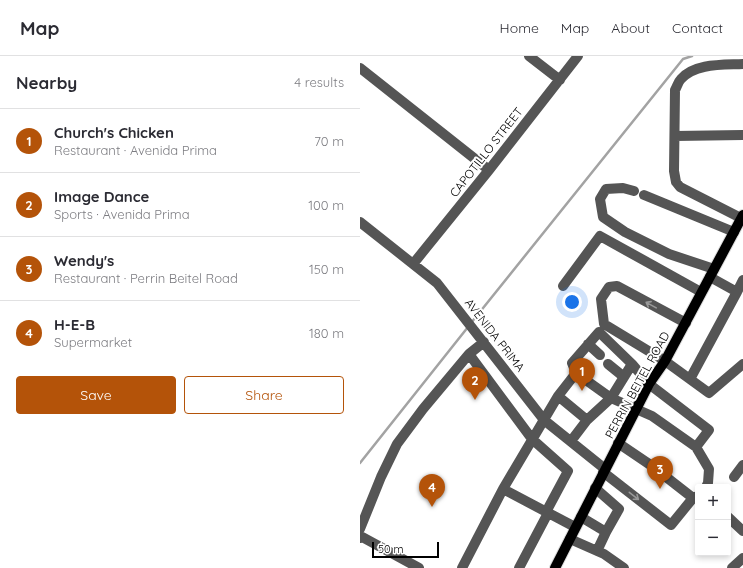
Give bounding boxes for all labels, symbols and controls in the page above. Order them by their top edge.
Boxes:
text: Map [20,16,59,40]
text: Home [500,19,539,37]
text: Map [561,19,589,37]
text: About [611,19,650,37]
text: Contact [672,19,723,37]
text: Nearby [16,72,77,93]
text: 4 results [294,74,344,90]
street label: CAPOTILLO STREET [446,104,526,200]
text: Church's Chicken [54,123,174,142]
text: 1 [26,133,32,149]
text: 70 m [314,133,344,149]
text: Restaurant · Avenida Prima [54,142,217,158]
text: Image Dance [54,187,149,206]
text: 2 [25,197,33,213]
text: 100 m [308,197,344,213]
text: Sports · Avenida Prima [54,206,190,222]
text: Wendy's [54,251,114,270]
text: 3 [26,261,32,277]
text: 150 m [309,261,344,277]
text: Restaurant · Perrin Beitel Road [54,270,238,286]
your location [562,292,582,312]
street label: AVENIDA PRIMA [462,295,528,375]
one-way arrow [645,300,657,308]
text: H-E-B [54,315,95,334]
text: 4 [25,325,33,341]
text: 180 m [309,325,344,341]
street label: PERRIN BEITEL ROAD [601,329,673,441]
text: Supermarket [54,334,132,350]
pin: 1 [569,358,595,391]
pin: 2 [462,367,488,400]
button: Save [16,376,176,414]
button: Share [184,376,344,414]
pin: 3 [647,456,673,489]
pin: 4 [419,474,445,507]
map controls [695,484,731,556]
button: + [695,484,731,520]
one-way arrow [629,492,640,500]
button: − [695,520,731,556]
scale bar [372,540,439,559]
text: 50 m [378,542,404,556]

